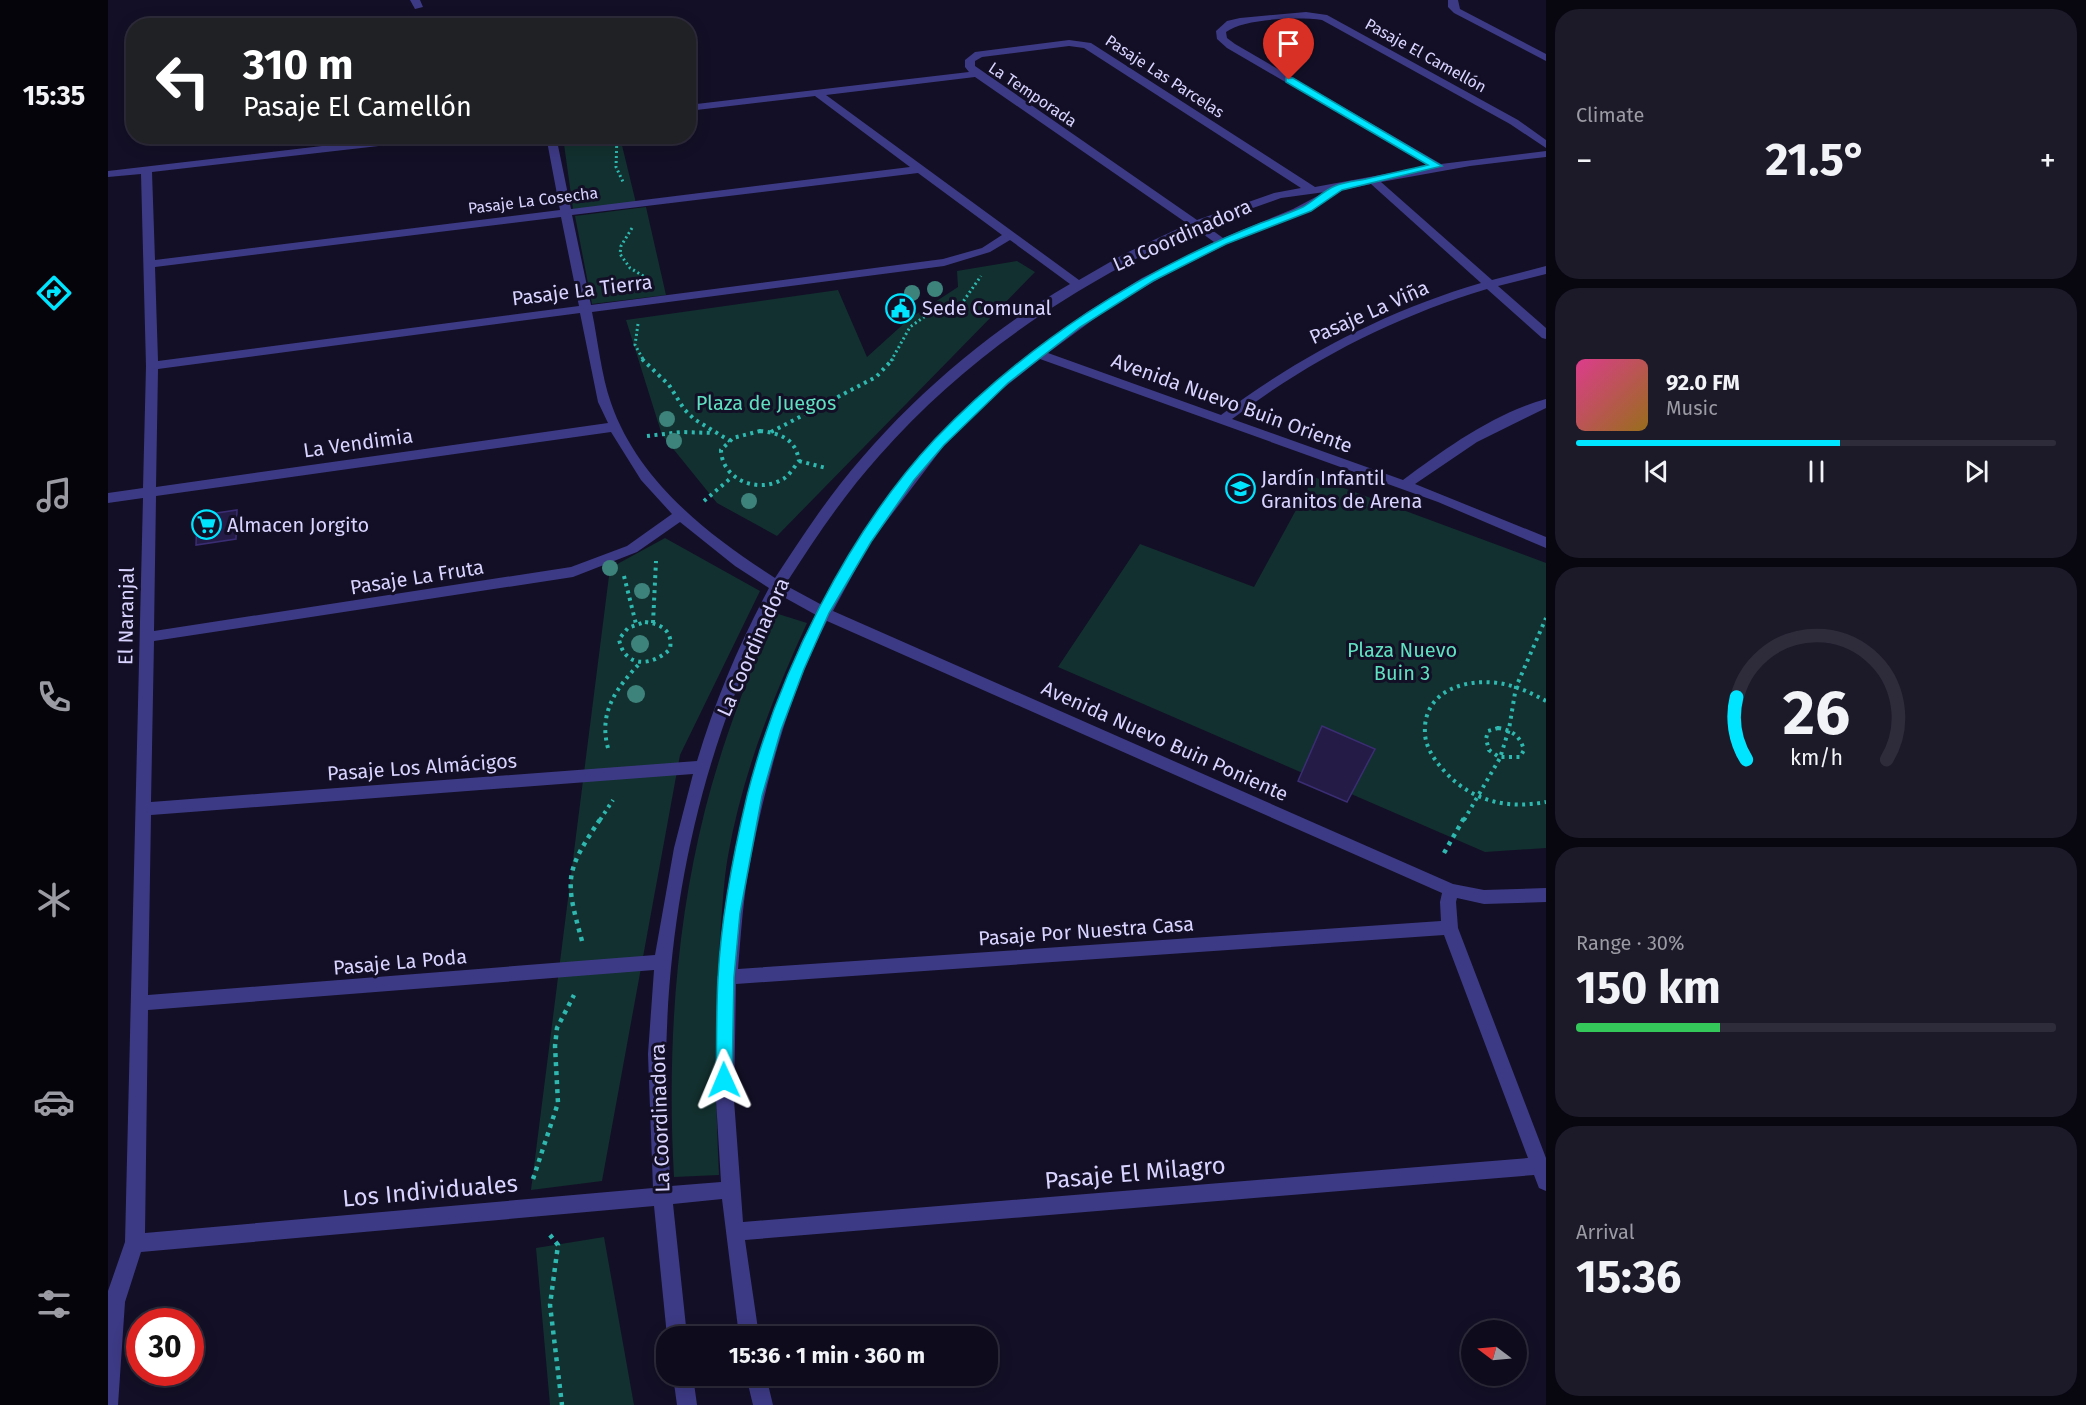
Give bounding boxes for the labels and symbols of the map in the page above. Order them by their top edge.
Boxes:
street label: Pasaje El Camellón [1362,14,1490,97]
pin [1263,18,1314,80]
street label: Pasaje Las Parcelas [1102,31,1228,122]
street label: La Temporada [985,58,1080,131]
street label: Pasaje La Cosecha [467,183,599,218]
street label: La Coordinadora [1109,194,1255,276]
street label: Pasaje La Tierra [510,269,654,311]
street label: Pasaje La Viña [1306,275,1432,349]
public building icon: Sede Comunal [885,292,917,324]
place label: Sede Comunal [922,296,1052,320]
street label: Avenida Nuevo Buin Oriente [1108,348,1356,458]
park label: Plaza de Juegos [696,391,836,415]
street label: La Vendimia [302,423,414,463]
place label: Jardín Infantil Granitos de Arena [1261,466,1422,513]
school or university icon: Jardín Infantil Granitos de Arena [1224,473,1256,505]
supermarket icon: Almacen Jorgito [190,509,222,541]
place label: Almacen Jorgito [227,513,369,537]
street label: Pasaje La Fruta [348,555,486,599]
street label: El Naranjal [113,567,139,665]
street label: La Coordinadora [712,574,794,720]
park label: Plaza Nuevo Buin 3 [1347,638,1457,685]
street label: Avenida Nuevo Buin Poniente [1038,676,1292,806]
street label: Pasaje Los Almácigos [326,748,518,786]
street label: Pasaje Por Nuestra Casa [977,911,1195,951]
street label: Pasaje La Poda [332,944,468,980]
street label: La Coordinadora [645,1043,675,1193]
position arrow [692,1048,756,1112]
street label: Pasaje El Milagro [1043,1151,1227,1195]
street label: Los Individuales [341,1169,519,1213]
speed limit sign: 30 [126,1308,204,1386]
north arrow [1461,1320,1527,1386]

